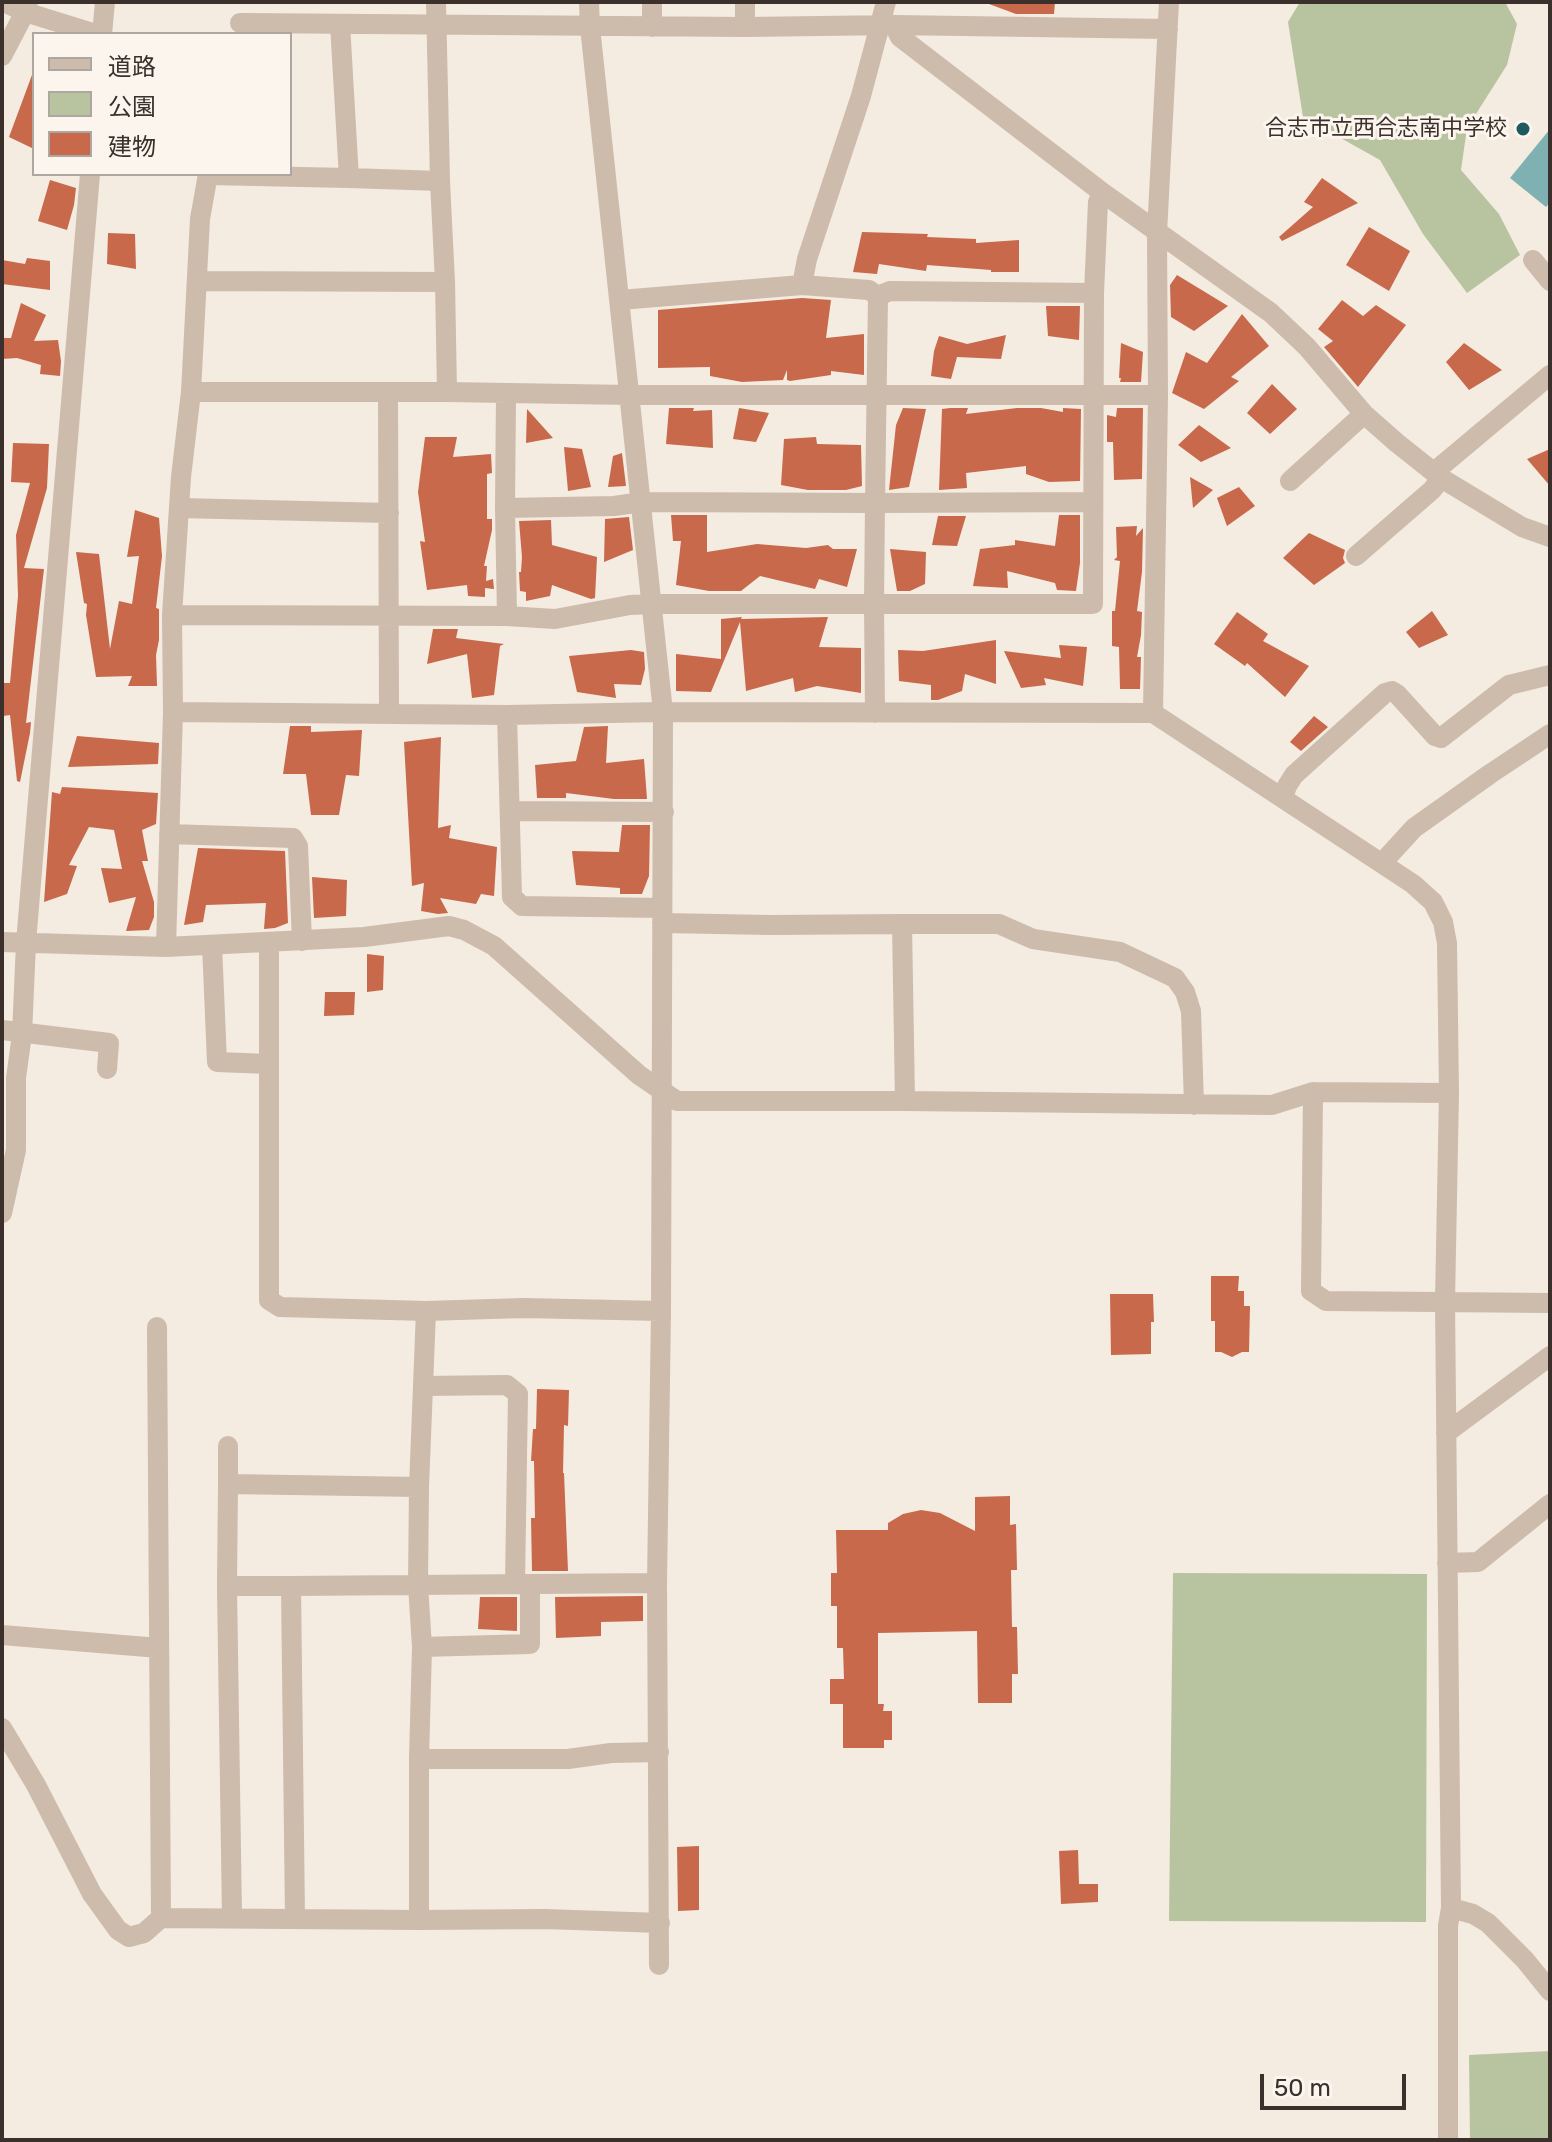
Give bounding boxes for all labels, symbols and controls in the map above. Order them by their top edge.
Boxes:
legend [32,32,292,176]
text: 道路 [108,53,156,81]
text: 公園 [108,93,156,121]
place label: 合志市立西合志南中学校 [1265,116,1507,142]
marker: 合志市立西合志南中学校 [1514,120,1532,138]
text: 建物 [108,133,156,161]
scale bar [1264,2058,1410,2108]
text: 50 m [1274,2074,1331,2102]

